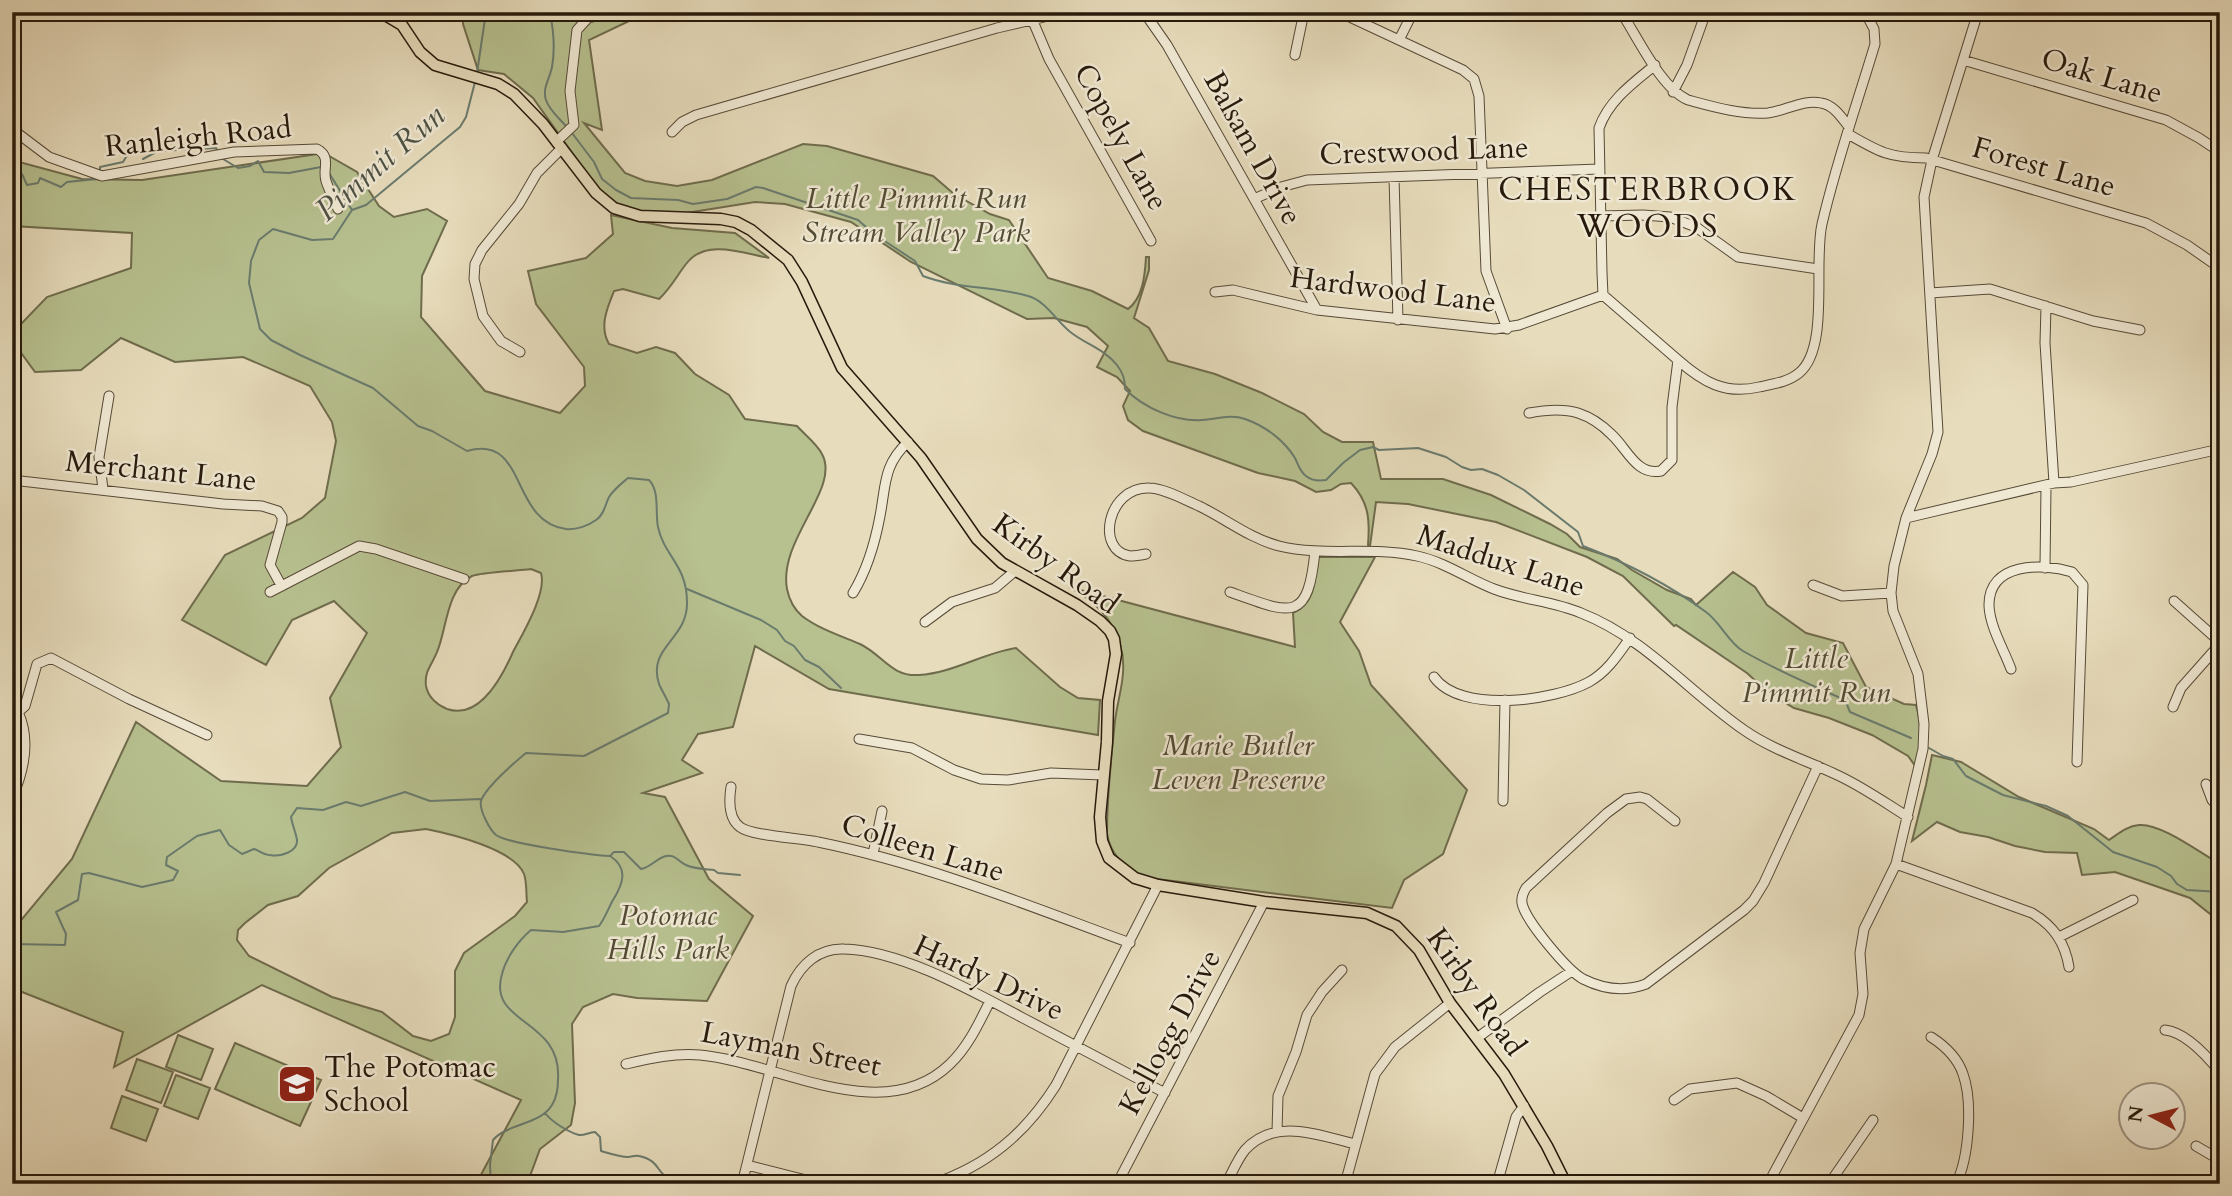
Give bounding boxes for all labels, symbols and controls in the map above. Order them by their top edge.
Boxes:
street label: Oak Lane [2036,38,2168,114]
street label: Copely Lane [1064,56,1178,218]
street label: Balsam Drive [1194,64,1312,232]
water label: Pimmit Run [306,94,455,232]
street label: Ranleigh Road [102,107,294,167]
street label: Crestwood Lane [1319,127,1529,175]
street label: Forest Lane [1968,127,2120,207]
district label: CHESTERBROOK WOODS [1498,168,1798,249]
park label: Little Pimmit Run Stream Valley Park [802,178,1030,253]
street label: Hardwood Lane [1288,257,1498,323]
street label: Merchant Lane [63,441,259,501]
street label: Kirby Road [984,504,1128,624]
street label: Maddux Lane [1412,515,1590,607]
park label: Little Pimmit Run [1742,638,1891,713]
park label: Marie Butler Leven Preserve [1152,725,1325,800]
street label: Colleen Lane [836,804,1010,892]
park label: Potomac Hills Park [607,895,730,970]
street label: Kirby Road [1417,920,1535,1064]
street label: Hardy Drive [907,925,1071,1031]
street label: Kellogg Drive [1109,942,1231,1122]
street label: Layman Street [697,1011,885,1087]
place label: The Potomac School [324,1047,496,1122]
school or university icon: The Potomac School [276,1063,318,1105]
north arrow [2116,1080,2186,1150]
text: N [2122,1104,2150,1124]

